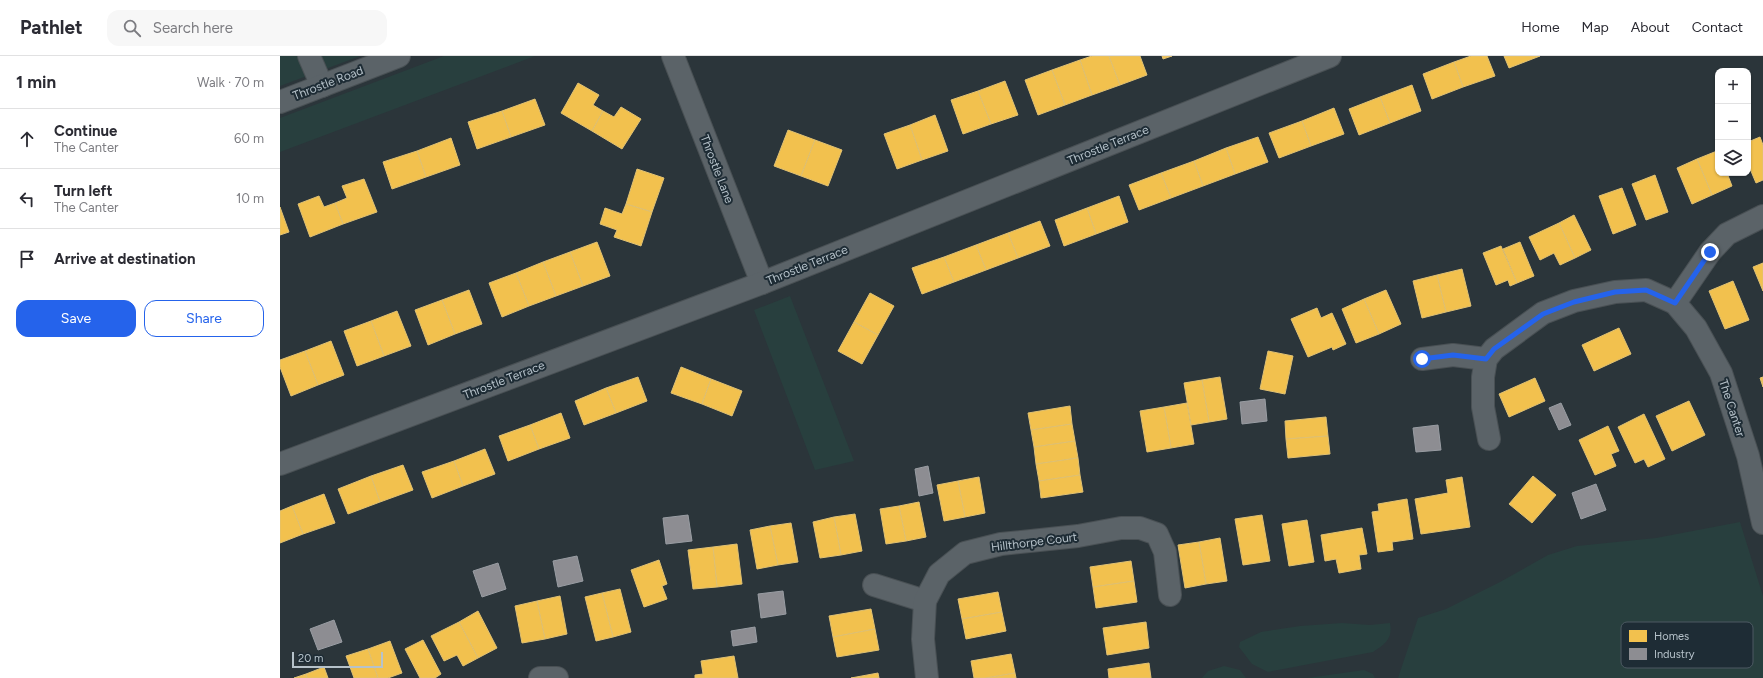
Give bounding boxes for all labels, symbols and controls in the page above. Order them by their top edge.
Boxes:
search box [107,10,387,46]
text: Pathlet [20,16,83,39]
icon: search [121,17,143,39]
text: Search here [153,19,233,37]
text: Home [1521,19,1560,36]
text: Map [1582,19,1609,36]
text: About [1631,19,1670,36]
text: Contact [1692,19,1743,36]
street label: Throstle Road [291,63,365,103]
map controls [1715,68,1751,176]
button: + [1715,68,1751,104]
text: 1 min [16,72,56,92]
text: Walk · 70 m [197,75,264,90]
button: − [1715,104,1751,140]
text: Continue [54,122,117,140]
street label: Throstle Terrace [1065,122,1151,168]
icon: ahead [16,128,38,150]
text: 60 m [234,131,264,146]
street label: Throstle Lane [698,133,737,206]
text: The Canter [54,140,118,155]
button: layers [1715,140,1751,176]
text: Turn left [54,182,112,200]
icon: left [16,188,38,210]
text: 10 m [236,191,264,206]
text: The Canter [54,200,118,215]
street label: Throstle Terrace [764,242,850,288]
route end [1701,243,1719,261]
icon: arrive [16,248,38,270]
text: Arrive at destination [54,250,195,268]
button: Save [16,300,136,337]
button: Share [144,300,264,337]
route start [1413,350,1431,368]
street label: Throstle Terrace [461,358,547,402]
street label: The Canter [1716,378,1748,438]
street label: Hillthorpe Court [990,530,1078,554]
legend [1621,622,1753,668]
text: Homes [1654,630,1689,643]
text: Industry [1654,648,1695,661]
scale bar [292,650,383,669]
text: 20 m [298,652,323,665]

